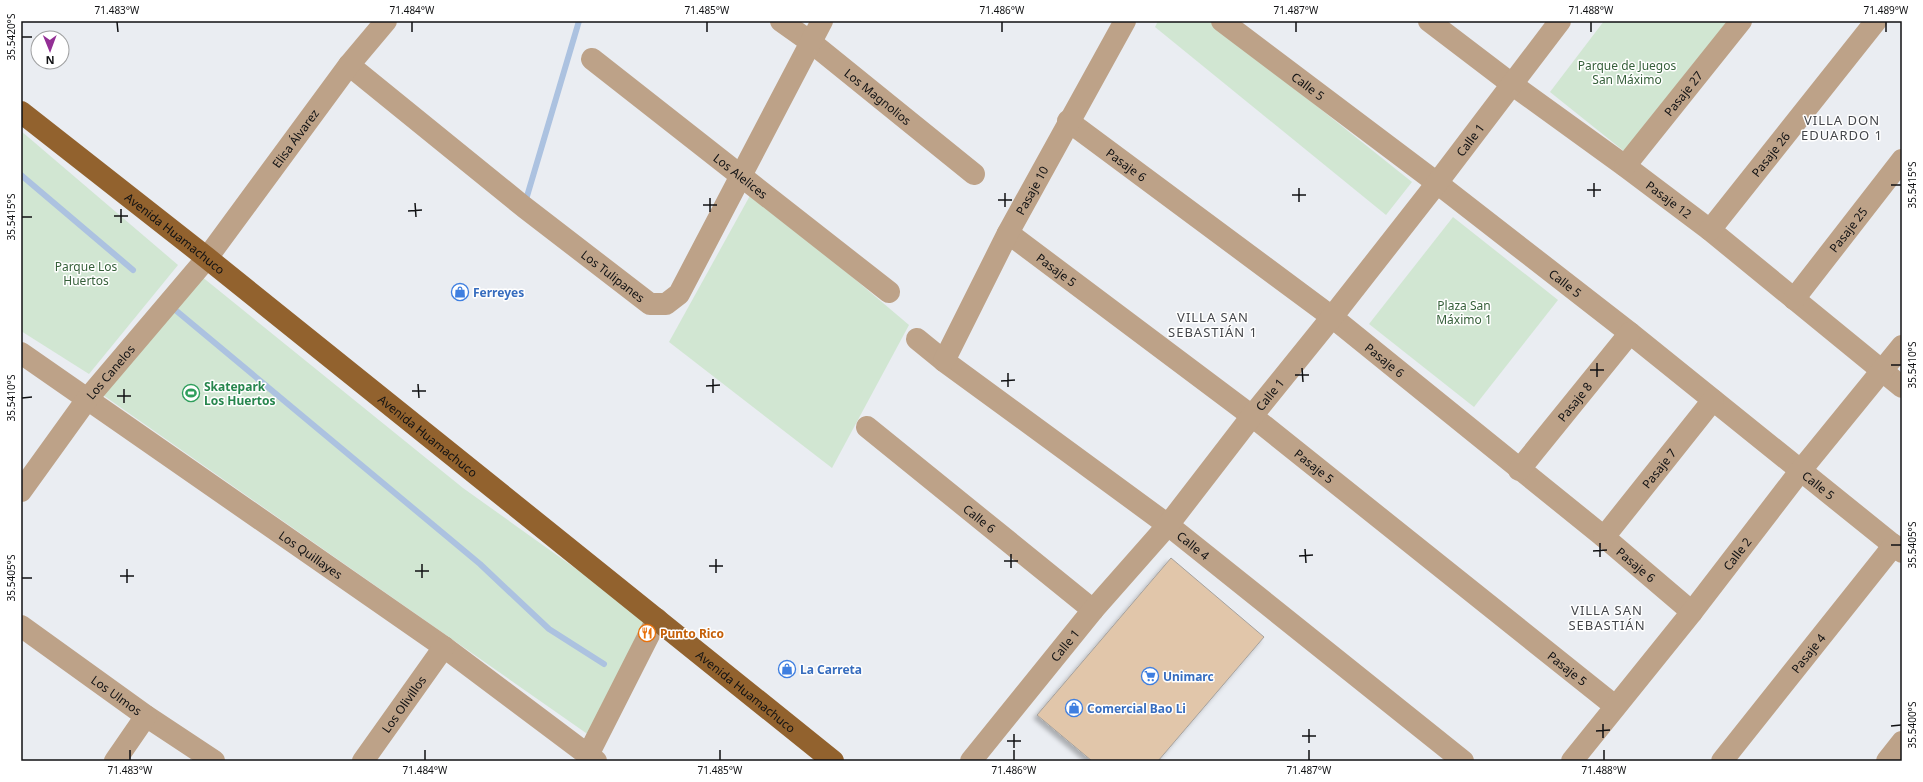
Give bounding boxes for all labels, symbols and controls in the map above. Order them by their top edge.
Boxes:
text: 71.483°W [95,3,140,17]
text: 71.484°W [390,3,435,17]
text: 71.485°W [685,3,730,17]
text: 71.486°W [980,3,1025,17]
text: 71.487°W [1274,3,1319,17]
text: 71.488°W [1569,3,1614,17]
text: 71.489°W [1864,3,1909,17]
text: 35.5420°S [4,13,18,60]
north arrow [30,30,70,70]
text: N [46,53,55,68]
park label: Parque de Juegos San Máximo [1578,57,1677,88]
street label: Los Magnolios [841,64,915,129]
street label: Pasaje 27 [1660,67,1706,119]
street label: Calle 5 [1288,68,1328,104]
street label: Elisa Álvarez [268,105,323,171]
district label: VILLA DON EDUARDO 1 [1801,111,1883,144]
street label: Calle 1 [1452,120,1488,160]
street label: Pasaje 26 [1747,128,1794,180]
street label: Pasaje 6 [1103,144,1150,185]
street label: Los Alelices [710,149,772,202]
text: 35.5415°S [1905,161,1919,208]
street label: Pasaje 10 [1011,163,1052,218]
street label: Pasaje 12 [1643,176,1696,222]
street label: Avenida Huamachuco [122,188,229,278]
text: 35.5415°S [4,193,18,240]
street label: Pasaje 25 [1825,203,1871,256]
street label: Los Tulipanes [578,246,649,306]
street label: Pasaje 5 [1033,249,1081,290]
park label: Parque Los Huertos [55,258,118,289]
street label: Calle 5 [1546,265,1586,301]
shop icon: Ferreyes [450,282,470,302]
place label: Ferreyes [473,284,524,301]
park label: Plaza San Máximo 1 [1436,297,1492,328]
district label: VILLA SAN SEBASTIÁN 1 [1168,308,1258,341]
street label: Pasaje 6 [1362,339,1408,381]
street label: Los Canelos [82,341,139,403]
text: 35.5410°S [1905,341,1919,388]
text: 35.5410°S [4,374,18,421]
street label: Calle 1 [1251,374,1288,414]
place label: Skatepark Los Huertos [204,378,276,409]
street label: Pasaje 8 [1553,378,1596,425]
sports icon: Skatepark Los Huertos [181,383,201,403]
street label: Avenida Huamachuco [375,390,481,481]
street label: Pasaje 5 [1291,445,1338,487]
street label: Pasaje 7 [1638,445,1680,492]
street label: Calle 5 [1799,467,1839,503]
street label: Calle 6 [960,500,1000,537]
text: 35.5405°S [1905,521,1919,568]
street label: Los Quillayes [276,526,346,583]
street label: Calle 4 [1174,527,1213,564]
street label: Calle 2 [1719,533,1755,574]
street label: Pasaje 6 [1613,543,1659,586]
text: 35.5405°S [4,554,18,601]
district label: VILLA SAN SEBASTIÁN [1568,601,1646,634]
restaurant icon: Punto Rico [637,623,657,643]
place label: Punto Rico [660,625,724,642]
street label: Calle 1 [1046,625,1083,665]
street label: Pasaje 4 [1787,630,1829,676]
street label: Avenida Huamachuco [693,646,799,736]
street label: Pasaje 5 [1544,647,1591,689]
shop icon: La Carreta [777,659,797,679]
place label: La Carreta [800,661,862,678]
supermarket icon: Unimarc [1140,666,1160,686]
place label: Unimarc [1163,668,1214,685]
street label: Los Ulmos [88,671,146,719]
street label: Los Olivillos [377,672,430,736]
shop icon: Comercial Bao Li [1064,698,1084,718]
place label: Comercial Bao Li [1087,700,1186,717]
text: 35.5400°S [1905,701,1919,748]
text: 71.483°W [108,763,153,777]
text: 71.484°W [403,763,448,777]
text: 71.485°W [698,763,743,777]
text: 71.486°W [992,763,1037,777]
text: 71.487°W [1287,763,1332,777]
text: 71.488°W [1582,763,1627,777]

